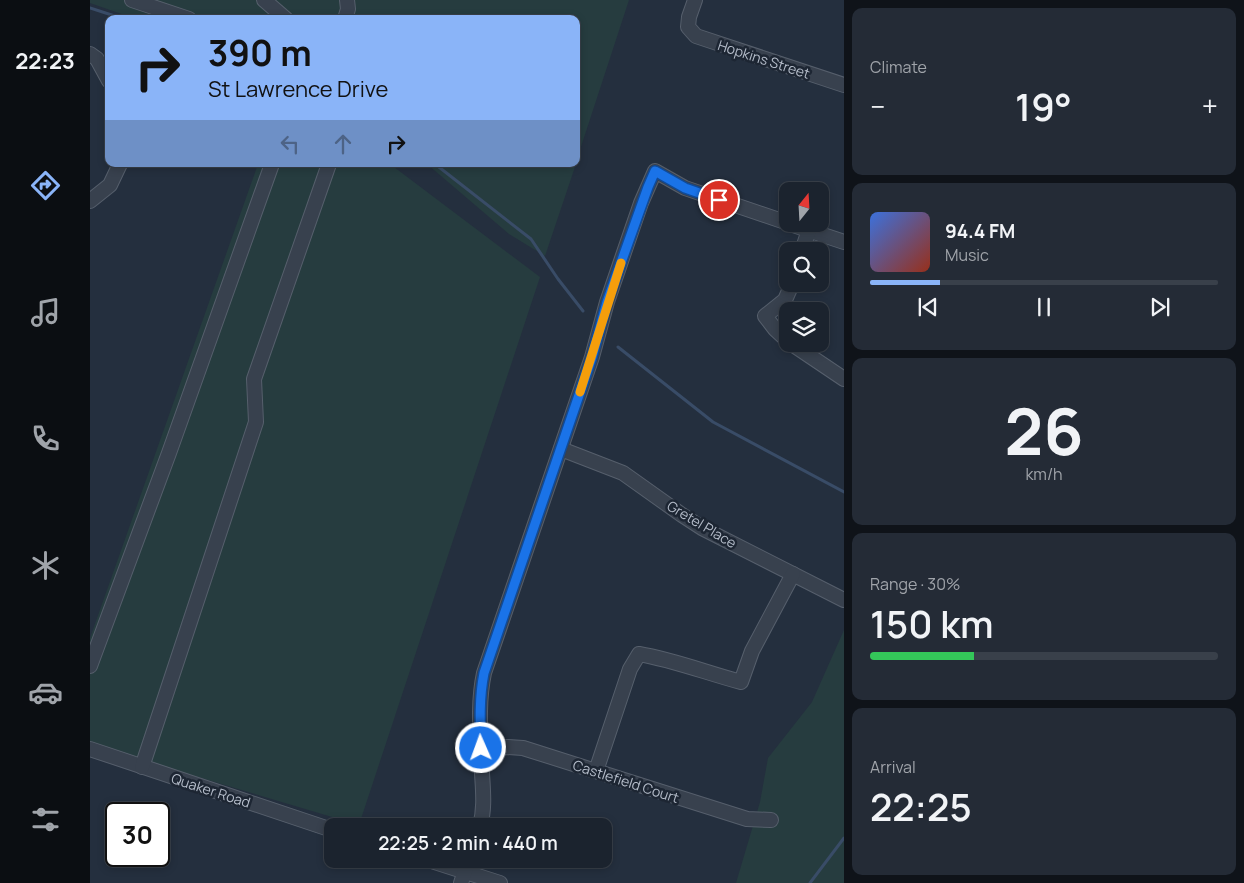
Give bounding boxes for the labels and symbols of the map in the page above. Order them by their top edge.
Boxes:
street label: Hopkins Street [715,35,813,83]
pin [698,179,740,221]
north arrow [779,182,829,232]
street label: Gretel Place [664,496,740,552]
position arrow [454,721,506,773]
street label: Castlefield Court [571,755,682,807]
street label: Quaker Road [169,768,253,812]
speed limit sign: 30 [105,802,170,867]

